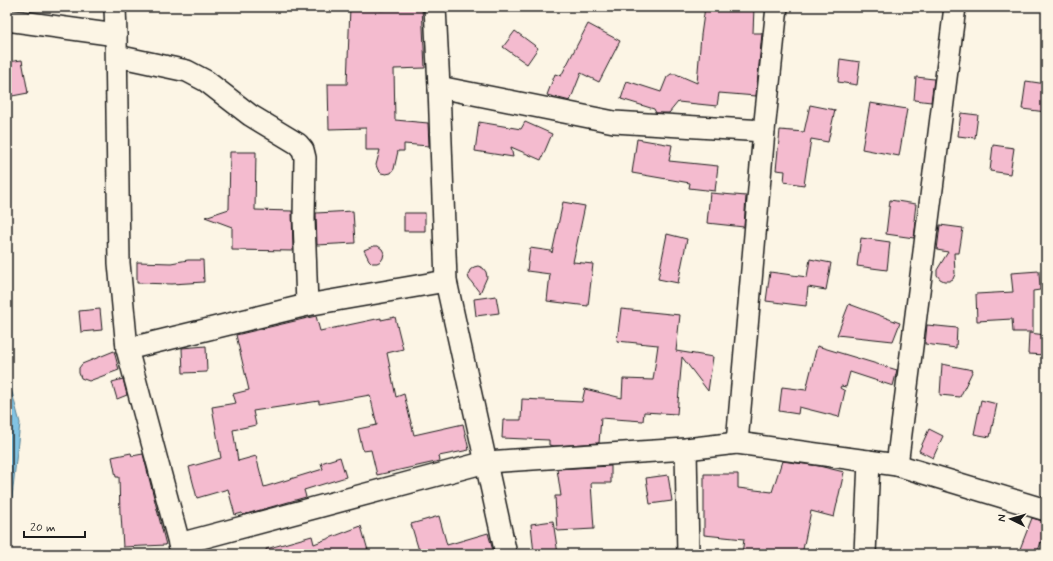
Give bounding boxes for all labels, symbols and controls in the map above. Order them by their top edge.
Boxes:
north arrow [991,499,1031,539]
scale bar [24,513,85,539]
text: N [995,514,1009,522]
text: 20 m [30,520,56,536]

